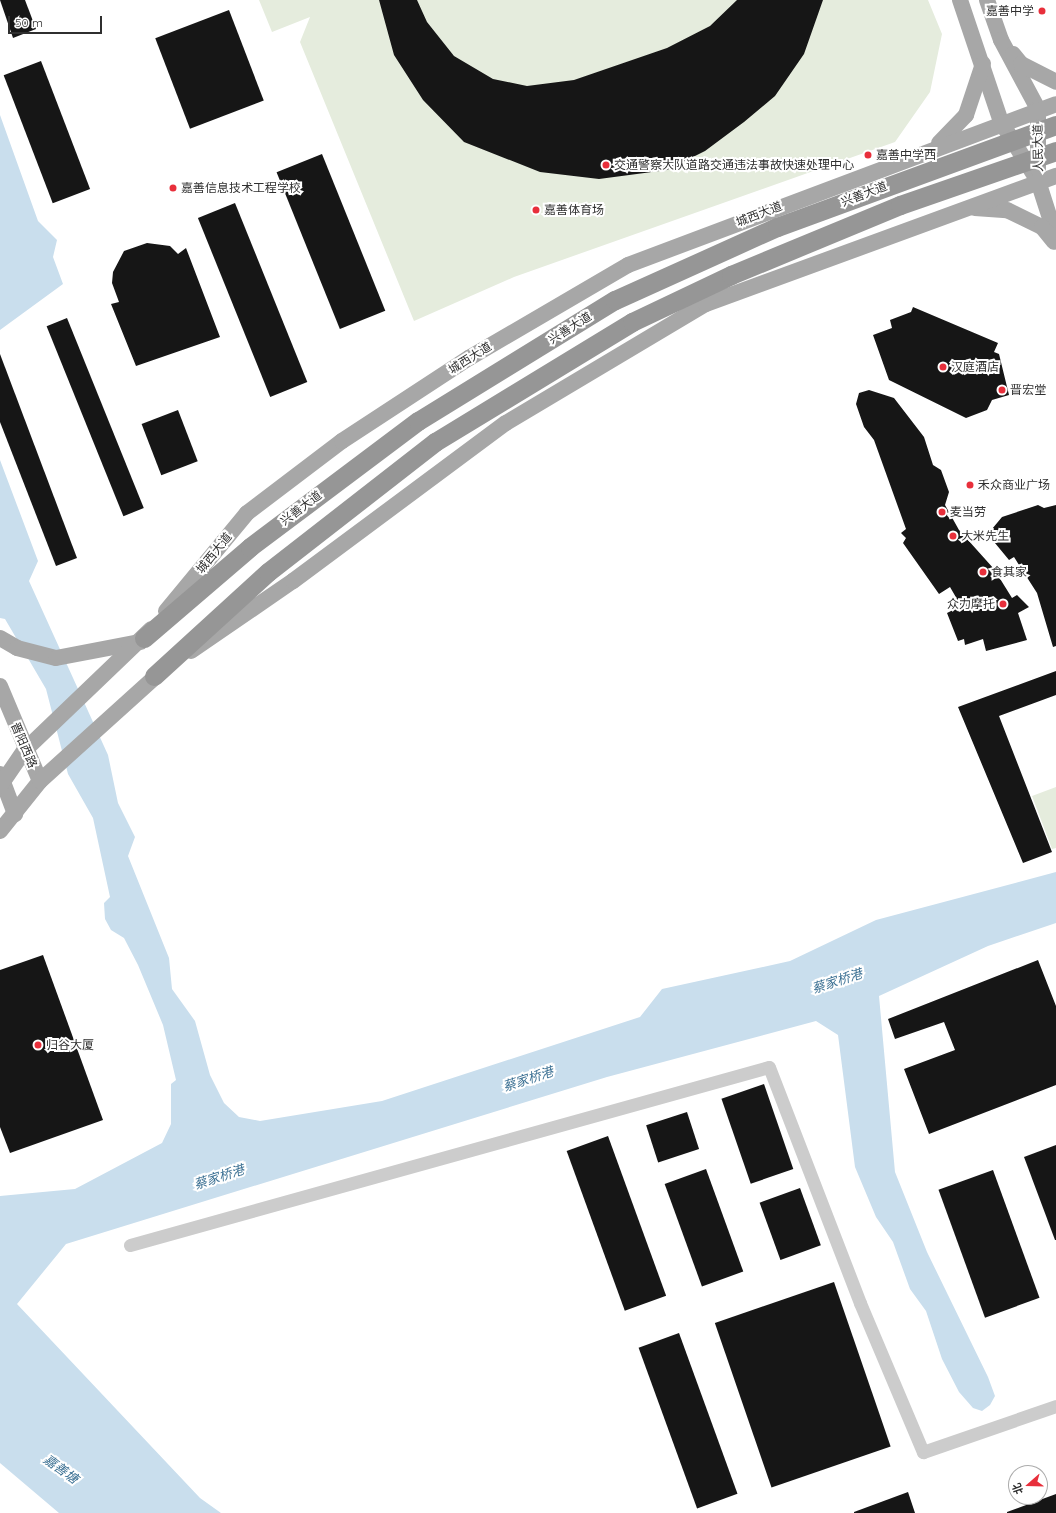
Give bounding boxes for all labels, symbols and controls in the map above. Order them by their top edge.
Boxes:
place label: 嘉善中学 [986,4,1034,18]
marker: 嘉善中学 [1037,6,1047,16]
scale bar [10,8,104,34]
text: 50 m [15,15,43,30]
street label: 人民大道 [1030,124,1046,172]
place label: 嘉善中学西 [876,148,936,162]
marker: 嘉善中学西 [863,150,873,160]
place label: 交通警察大队道路交通违法事故快速处理中心 [614,158,854,172]
marker: 交通警察大队道路交通违法事故快速处理中心 [601,160,611,170]
street label: 兴善大道 [839,179,889,209]
place label: 嘉善信息技术工程学校 [181,181,301,195]
marker: 嘉善信息技术工程学校 [168,183,178,193]
street label: 城西大道 [734,199,784,229]
place label: 嘉善体育场 [544,203,604,217]
marker: 嘉善体育场 [531,205,541,215]
street label: 兴善大道 [546,309,594,347]
street label: 城西大道 [446,339,494,377]
place label: 汉庭酒店 [951,360,999,374]
marker: 汉庭酒店 [938,362,948,372]
place label: 晋宏堂 [1010,383,1046,397]
marker: 晋宏堂 [997,385,1007,395]
place label: 禾众商业广场 [978,478,1050,492]
marker: 禾众商业广场 [965,480,975,490]
street label: 兴善大道 [277,488,325,528]
place label: 麦当劳 [950,505,986,519]
marker: 麦当劳 [937,507,947,517]
place label: 大米先生 [961,529,1009,543]
street label: 城西大道 [193,530,235,576]
marker: 大米先生 [948,531,958,541]
place label: 食其家 [991,565,1027,579]
marker: 食其家 [978,567,988,577]
place label: 众力摩托 [947,597,995,611]
marker: 众力摩托 [998,599,1008,609]
street label: 晋阳西路 [8,720,40,770]
water label: 蔡家桥港 [810,966,864,996]
place label: 归谷大厦 [46,1038,94,1052]
marker: 归谷大厦 [33,1040,43,1050]
water label: 蔡家桥港 [501,1064,555,1094]
water label: 蔡家桥港 [192,1162,246,1192]
water label: 嘉善塘 [41,1451,81,1487]
north arrow [1008,1465,1048,1505]
text: 北 [1009,1481,1026,1496]

